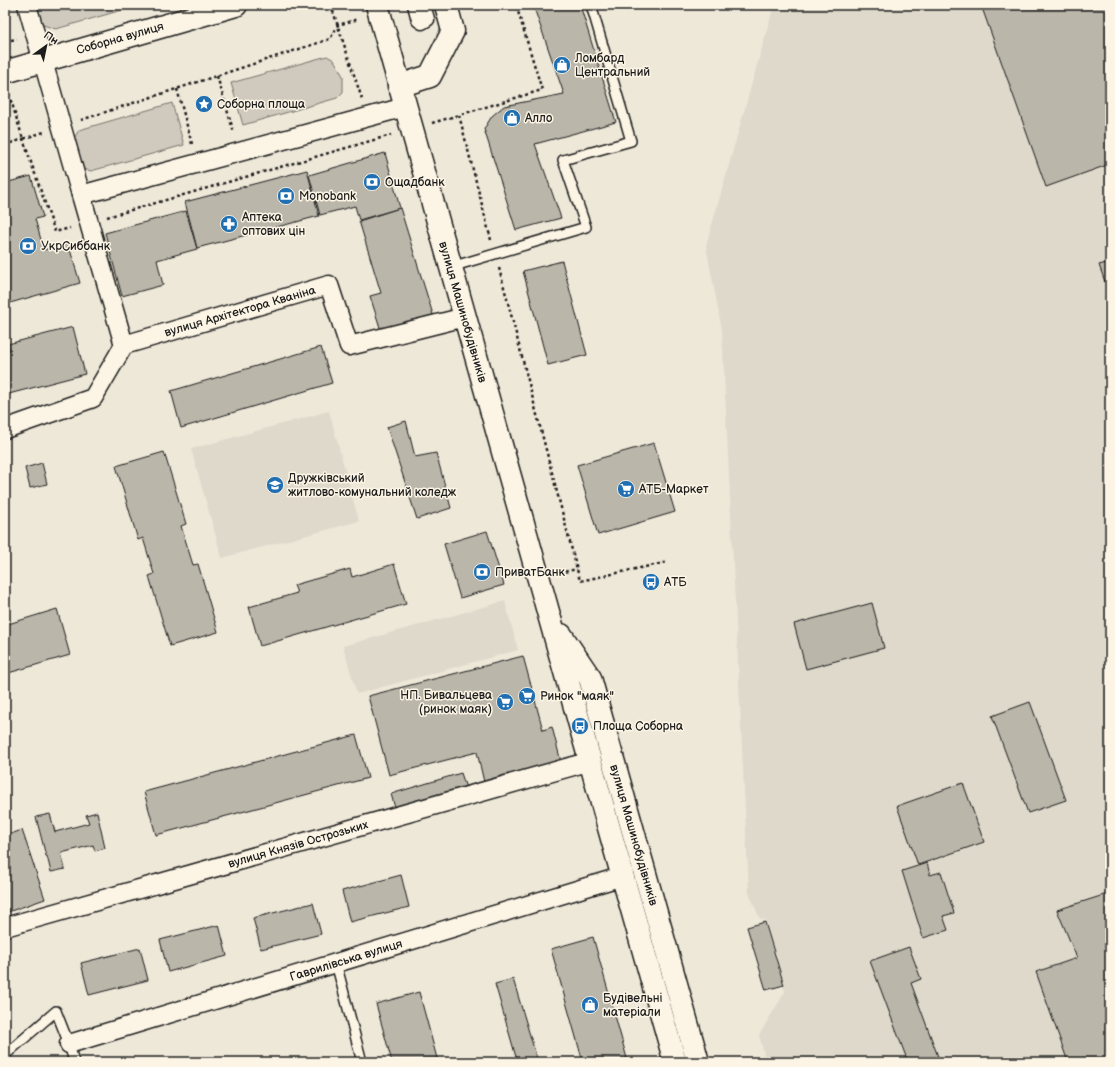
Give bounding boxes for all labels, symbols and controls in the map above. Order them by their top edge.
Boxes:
street label: Соборна вулиця [75,19,166,58]
north arrow [26,26,66,66]
text: Пн [41,29,61,47]
place label: Ломбард Центральний [574,51,650,80]
shop icon: Ломбард Центральний [552,55,572,75]
place icon: Соборна площа [194,94,214,114]
place label: Соборна площа [217,97,305,112]
shop icon: Алло [502,108,522,128]
place label: Алло [524,111,552,126]
bank icon: Ощадбанк [362,172,382,192]
place label: Ощадбанк [385,175,445,190]
bank icon: Monobank [276,186,296,206]
place label: Monobank [299,189,356,204]
place label: Аптека оптових цін [241,210,305,239]
pharmacy icon: Аптека оптових цін [219,214,239,234]
bank icon: УкрСиббанк [18,236,38,256]
place label: УкрСиббанк [41,239,111,254]
street label: вулиця Машинобудівників [435,240,490,385]
street label: вулиця Архітектора Кваніна [163,283,317,340]
place label: Дружківський житлово-комунальний коледж [288,471,457,500]
school or university icon: Дружківський житлово-комунальний коледж [265,475,285,495]
supermarket icon: АТБ-Маркет [616,479,636,499]
place label: АТБ-Маркет [638,482,709,497]
bank icon: ПриватБанк [472,562,492,582]
place label: ПриватБанк [495,565,566,580]
bus stop icon: АТБ [641,572,661,592]
place label: АТБ [663,575,687,590]
supermarket icon: Ринок "маяк" [517,686,537,706]
place label: НП. Бивальцева (ринок маяк) [400,688,492,717]
place label: Ринок "маяк" [540,689,614,704]
supermarket icon: НП. Бивальцева (ринок маяк) [495,692,515,712]
bus stop icon: Площа Соборна [570,716,590,736]
place label: Площа Соборна [593,719,683,734]
street label: вулиця Машинобудівників [606,763,661,908]
street label: вулиця Князів Острозьких [226,817,370,872]
street label: Гаврилівська вулиця [288,936,405,985]
place label: Будівельні матеріали [603,991,663,1020]
shop icon: Будівельні матеріали [580,995,600,1015]

